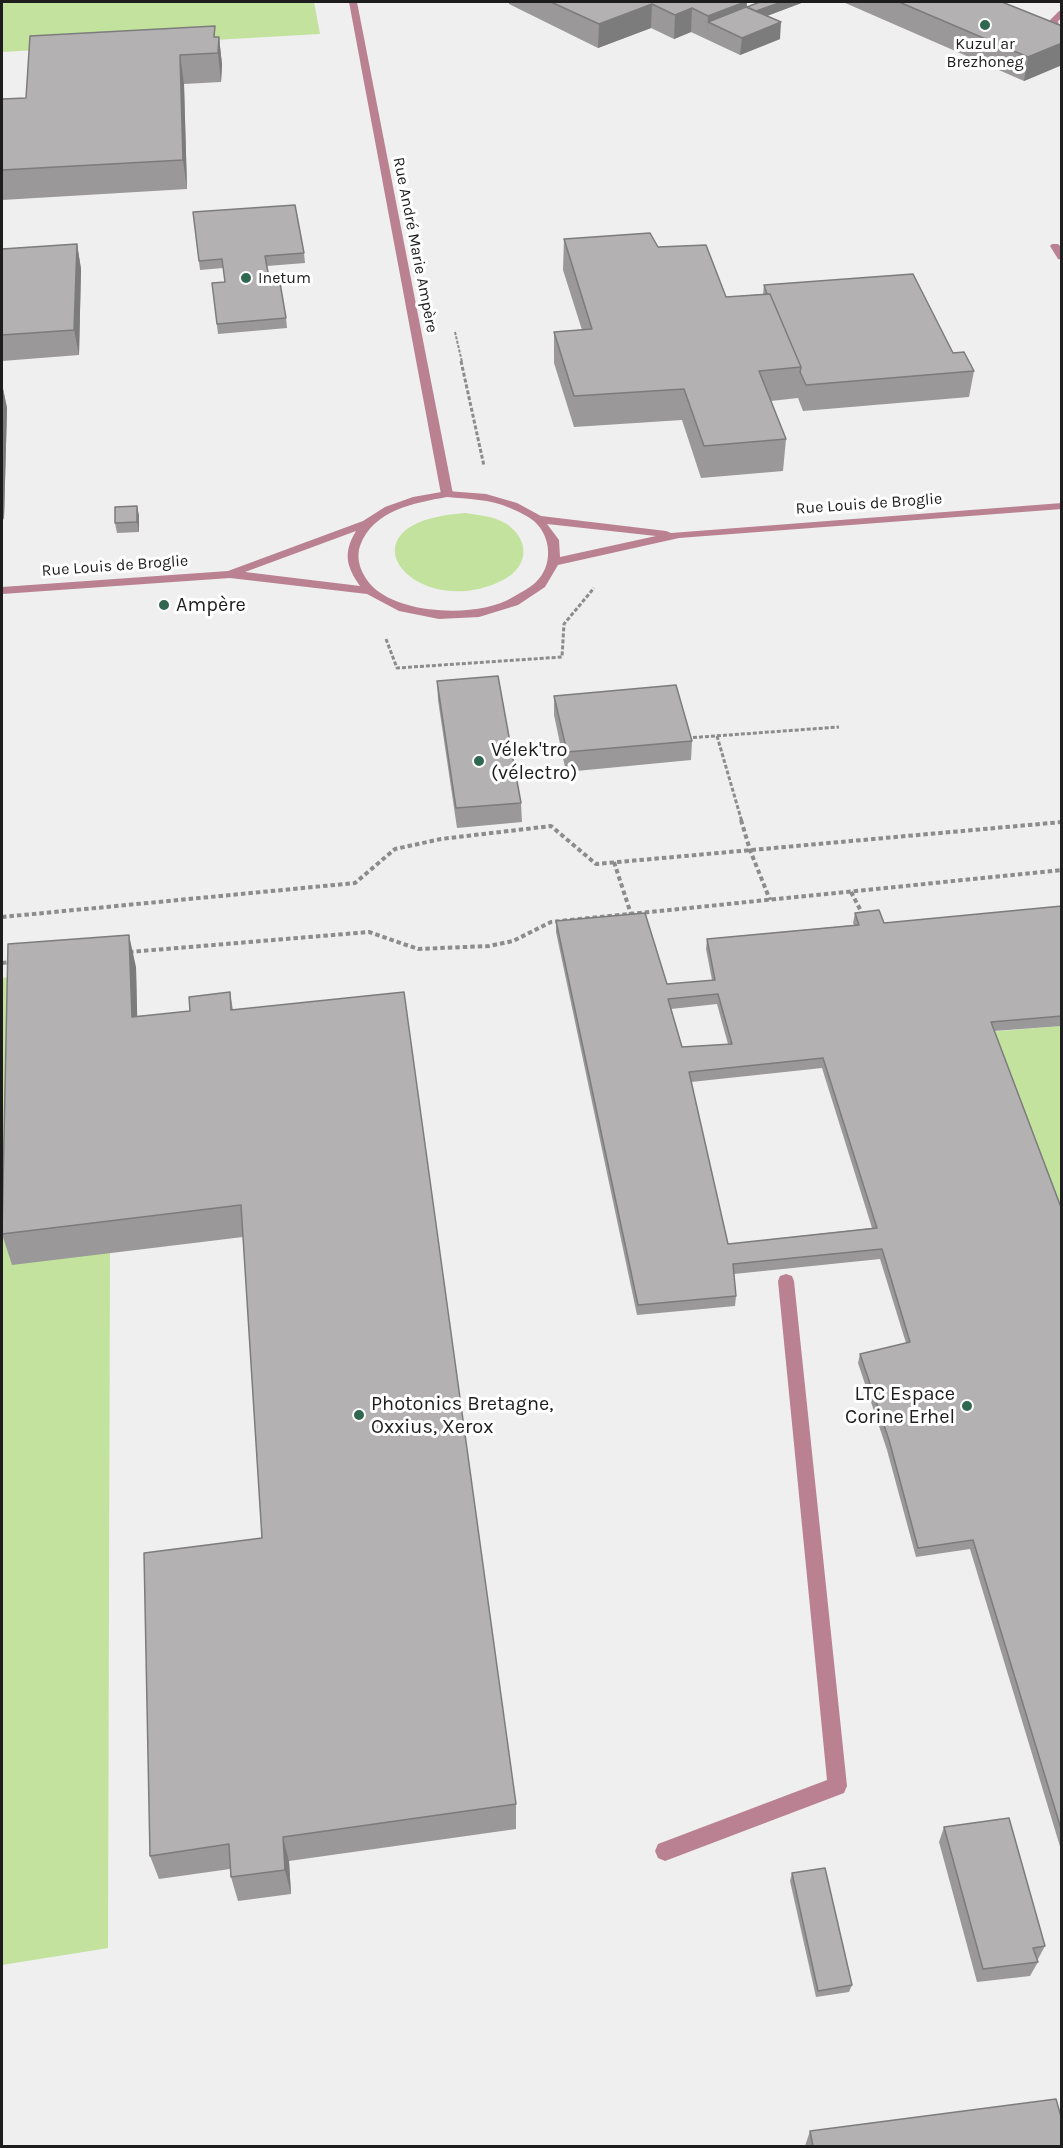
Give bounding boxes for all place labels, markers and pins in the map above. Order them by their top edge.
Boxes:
marker: Kuzul ar Brezhoneg [978,18,992,32]
place label: Kuzul ar Brezhoneg [947,34,1023,72]
place label: Inetum [258,268,311,288]
marker: Inetum [239,271,253,285]
place label: Ampère [176,593,246,617]
marker: Ampère [157,598,171,612]
place label: Vélek'tro (vélectro) [491,738,577,785]
marker: Vélek'tro (vélectro) [472,754,486,768]
place label: LTC Espace Corine Erhel [845,1382,955,1429]
place label: Photonics Bretagne, Oxxius, Xerox [371,1392,553,1439]
marker: LTC Espace Corine Erhel [960,1399,974,1413]
marker: Photonics Bretagne, Oxxius, Xerox [352,1408,366,1422]

